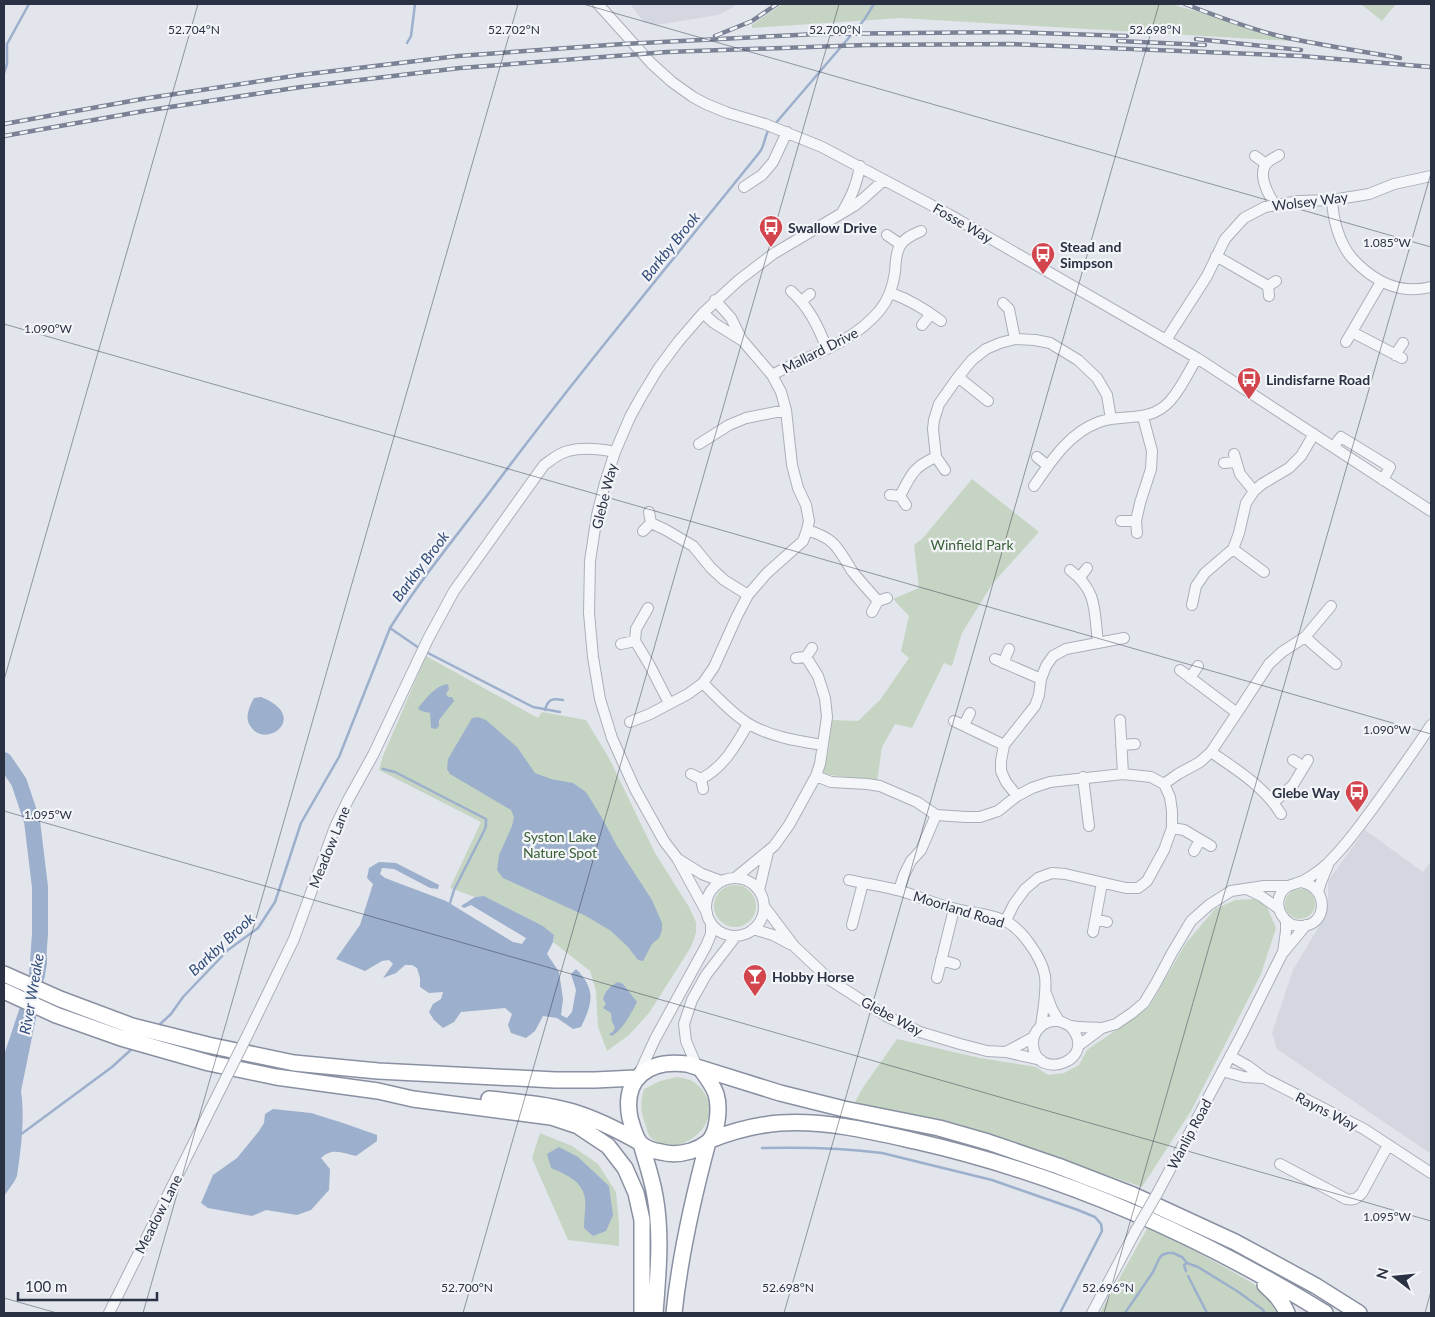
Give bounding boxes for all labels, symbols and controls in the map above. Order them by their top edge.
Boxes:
text: 52.704°N [168,22,220,37]
text: 52.702°N [488,22,540,37]
text: 52.700°N [809,22,861,37]
text: 52.698°N [1129,22,1181,37]
street label: Wolsey Way [1271,188,1350,214]
street label: Fosse Way [930,199,996,247]
water label: Barkby Brook [637,207,704,284]
bus stop icon: Swallow Drive [758,214,784,248]
place label: Swallow Drive [788,219,877,236]
text: 1.085°W [1363,235,1412,250]
place label: Stead and Simpson [1060,238,1121,271]
bus stop icon: Stead and Simpson [1030,241,1056,275]
text: 1.090°W [24,321,73,336]
street label: Mallard Drive [779,324,861,376]
bus stop icon: Lindisfarne Road [1236,366,1262,400]
place label: Lindisfarne Road [1266,371,1370,388]
street label: Glebe Way [588,461,621,531]
water label: Barkby Brook [388,527,453,605]
park label: Winfield Park [931,536,1014,553]
text: 1.090°W [1363,722,1412,737]
bus stop icon: Glebe Way [1344,779,1370,813]
place label: Glebe Way [1272,784,1341,801]
street label: Meadow Lane [305,804,353,890]
text: 1.095°W [24,807,73,822]
park label: Syston Lake Nature Spot [523,828,597,861]
street label: Moorland Road [911,887,1007,931]
water label: Barkby Brook [184,908,258,979]
water label: River Wreake [15,952,47,1036]
bar icon: Hobby Horse [742,963,768,997]
place label: Hobby Horse [772,968,855,985]
street label: Glebe Way [858,993,926,1040]
street label: Rayns Way [1293,1088,1362,1134]
street label: Wanlip Road [1163,1096,1215,1172]
street label: Meadow Lane [131,1172,185,1256]
text: 1.095°W [1363,1209,1412,1224]
north arrow [1370,1252,1420,1302]
text: N [1372,1266,1392,1281]
scale bar [18,1270,156,1302]
text: 100 m [25,1277,67,1295]
text: 52.700°N [441,1280,493,1295]
text: 52.698°N [762,1280,814,1295]
text: 52.696°N [1082,1280,1134,1295]

